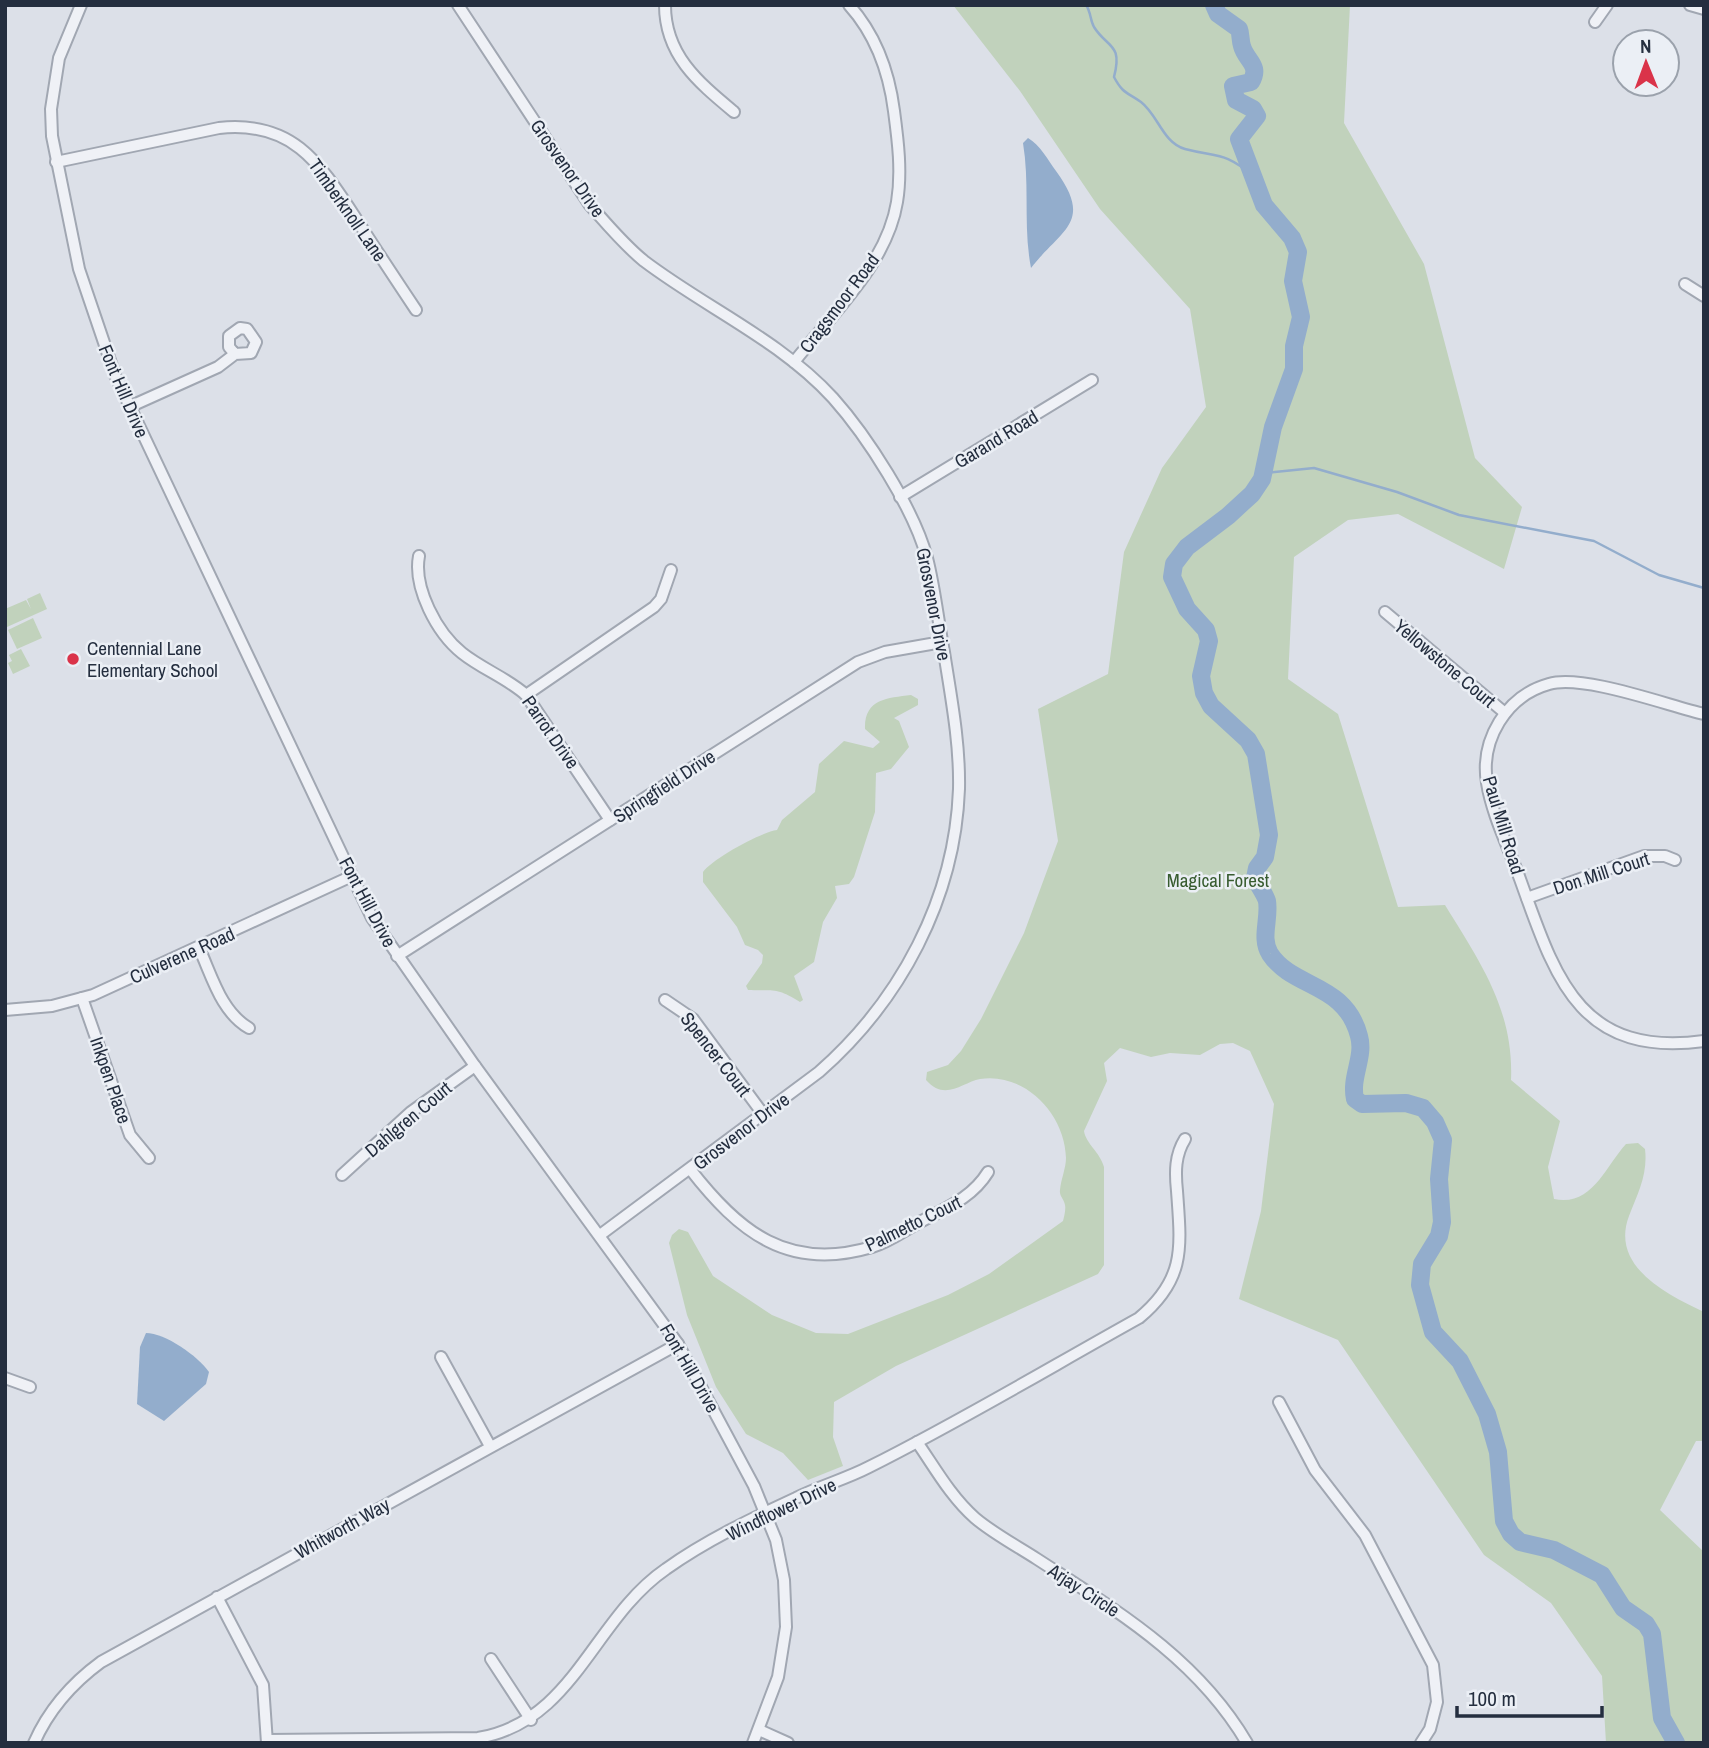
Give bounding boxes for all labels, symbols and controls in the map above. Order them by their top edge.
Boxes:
north arrow [1611,28,1681,98]
text: N [1640,33,1652,59]
street label: Grosvenor Drive [525,114,611,222]
street label: Timberknoll Lane [303,153,393,267]
street label: Cragsmoor Road [793,248,885,358]
street label: Font Hill Drive [93,340,155,442]
street label: Garand Road [949,404,1043,474]
street label: Grosvenor Drive [910,545,958,663]
street label: Yellowstone Court [1389,613,1502,714]
place label: Centennial Lane Elementary School [87,635,218,683]
marker: Centennial Lane Elementary School [65,651,81,667]
street label: Parrot Drive [516,690,586,774]
street label: Springfield Drive [608,743,720,829]
street label: Paul Mill Road [1477,773,1531,877]
street label: Don Mill Court [1550,845,1653,901]
street label: Font Hill Drive [333,852,403,952]
park label: Magical Forest [1167,867,1270,893]
street label: Culverene Road [125,920,239,990]
street label: Spencer Court [675,1006,758,1102]
street label: Inkpen Place [84,1033,138,1127]
street label: Dahlgren Court [359,1075,457,1163]
street label: Grosvenor Drive [688,1086,794,1176]
street label: Palmetto Court [861,1188,966,1257]
street label: Font Hill Drive [654,1319,726,1417]
street label: Windflower Drive [722,1471,840,1547]
street label: Whitworth Way [290,1491,394,1565]
street label: Arjay Circle [1042,1557,1125,1623]
scale bar [1457,1674,1602,1718]
text: 100 m [1468,1684,1516,1713]

